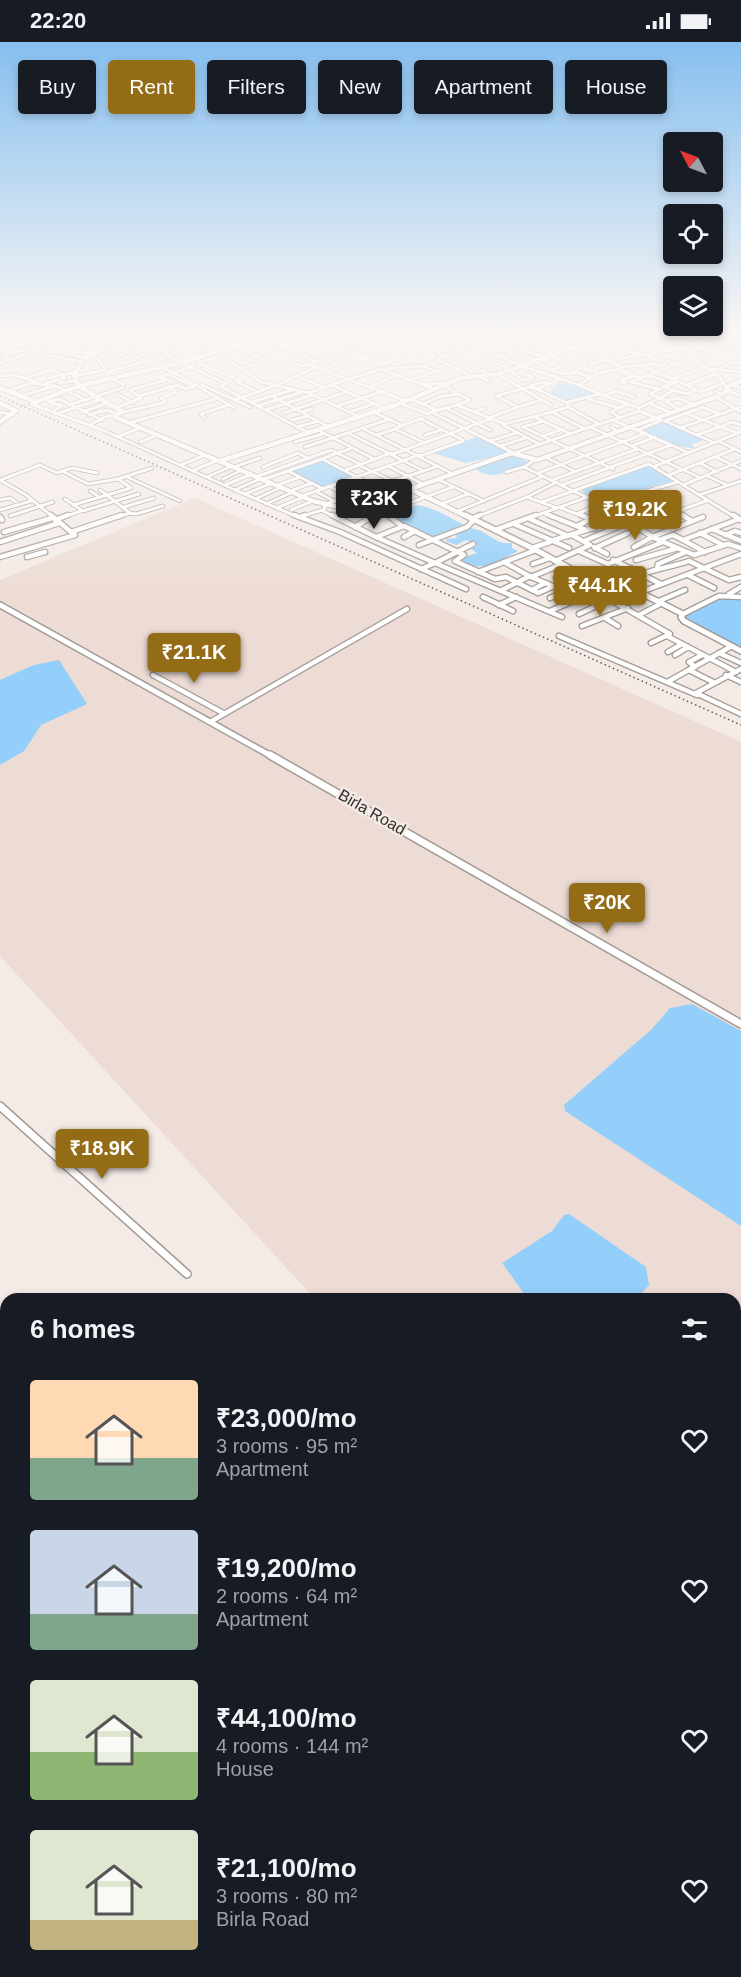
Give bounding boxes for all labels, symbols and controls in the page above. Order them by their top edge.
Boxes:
text: 22:20 [30,8,86,33]
chip: Buy [18,60,96,114]
chip: Rent [108,60,195,114]
chip: Filters [207,60,306,114]
chip: New [318,60,402,114]
chip: Apartment [414,60,553,114]
chip: House [565,60,667,114]
north arrow [663,132,723,192]
map controls [663,132,723,336]
button: locate [663,204,723,264]
button: layers [663,276,723,336]
pin: ₹23K [338,479,410,530]
text: ₹23K [350,487,398,509]
pin: ₹19.2K [586,490,684,541]
text: ₹19.2K [603,498,667,520]
pin: ₹44.1K [551,566,649,617]
text: ₹44.1K [568,574,632,596]
pin: ₹21.1K [145,633,243,684]
text: ₹21.1K [162,641,226,663]
street label: Birla Road [335,786,409,838]
pin: ₹20K [571,883,643,934]
text: ₹20K [583,891,631,913]
pin: ₹18.9K [53,1129,151,1180]
text: ₹18.9K [70,1137,134,1159]
icon: filters [678,1313,711,1346]
text: 6 homes [30,1314,136,1344]
text: ₹23,000/mo [216,1403,357,1433]
icon: home [78,1404,150,1476]
icon: heart [678,1424,711,1457]
text: 3 rooms · 95 m² [216,1435,357,1457]
text: Apartment [216,1458,308,1480]
text: ₹19,200/mo [216,1553,357,1583]
icon: home [78,1554,150,1626]
icon: heart [678,1574,711,1607]
text: 2 rooms · 64 m² [216,1585,357,1607]
text: Apartment [216,1608,308,1630]
text: ₹44,100/mo [216,1703,357,1733]
icon: home [78,1704,150,1776]
icon: heart [678,1724,711,1757]
text: 4 rooms · 144 m² [216,1735,368,1757]
text: House [216,1758,274,1780]
text: ₹21,100/mo [216,1853,357,1883]
icon: home [78,1854,150,1926]
icon: heart [678,1874,711,1907]
text: 3 rooms · 80 m² [216,1885,357,1907]
text: Birla Road [216,1908,309,1930]

